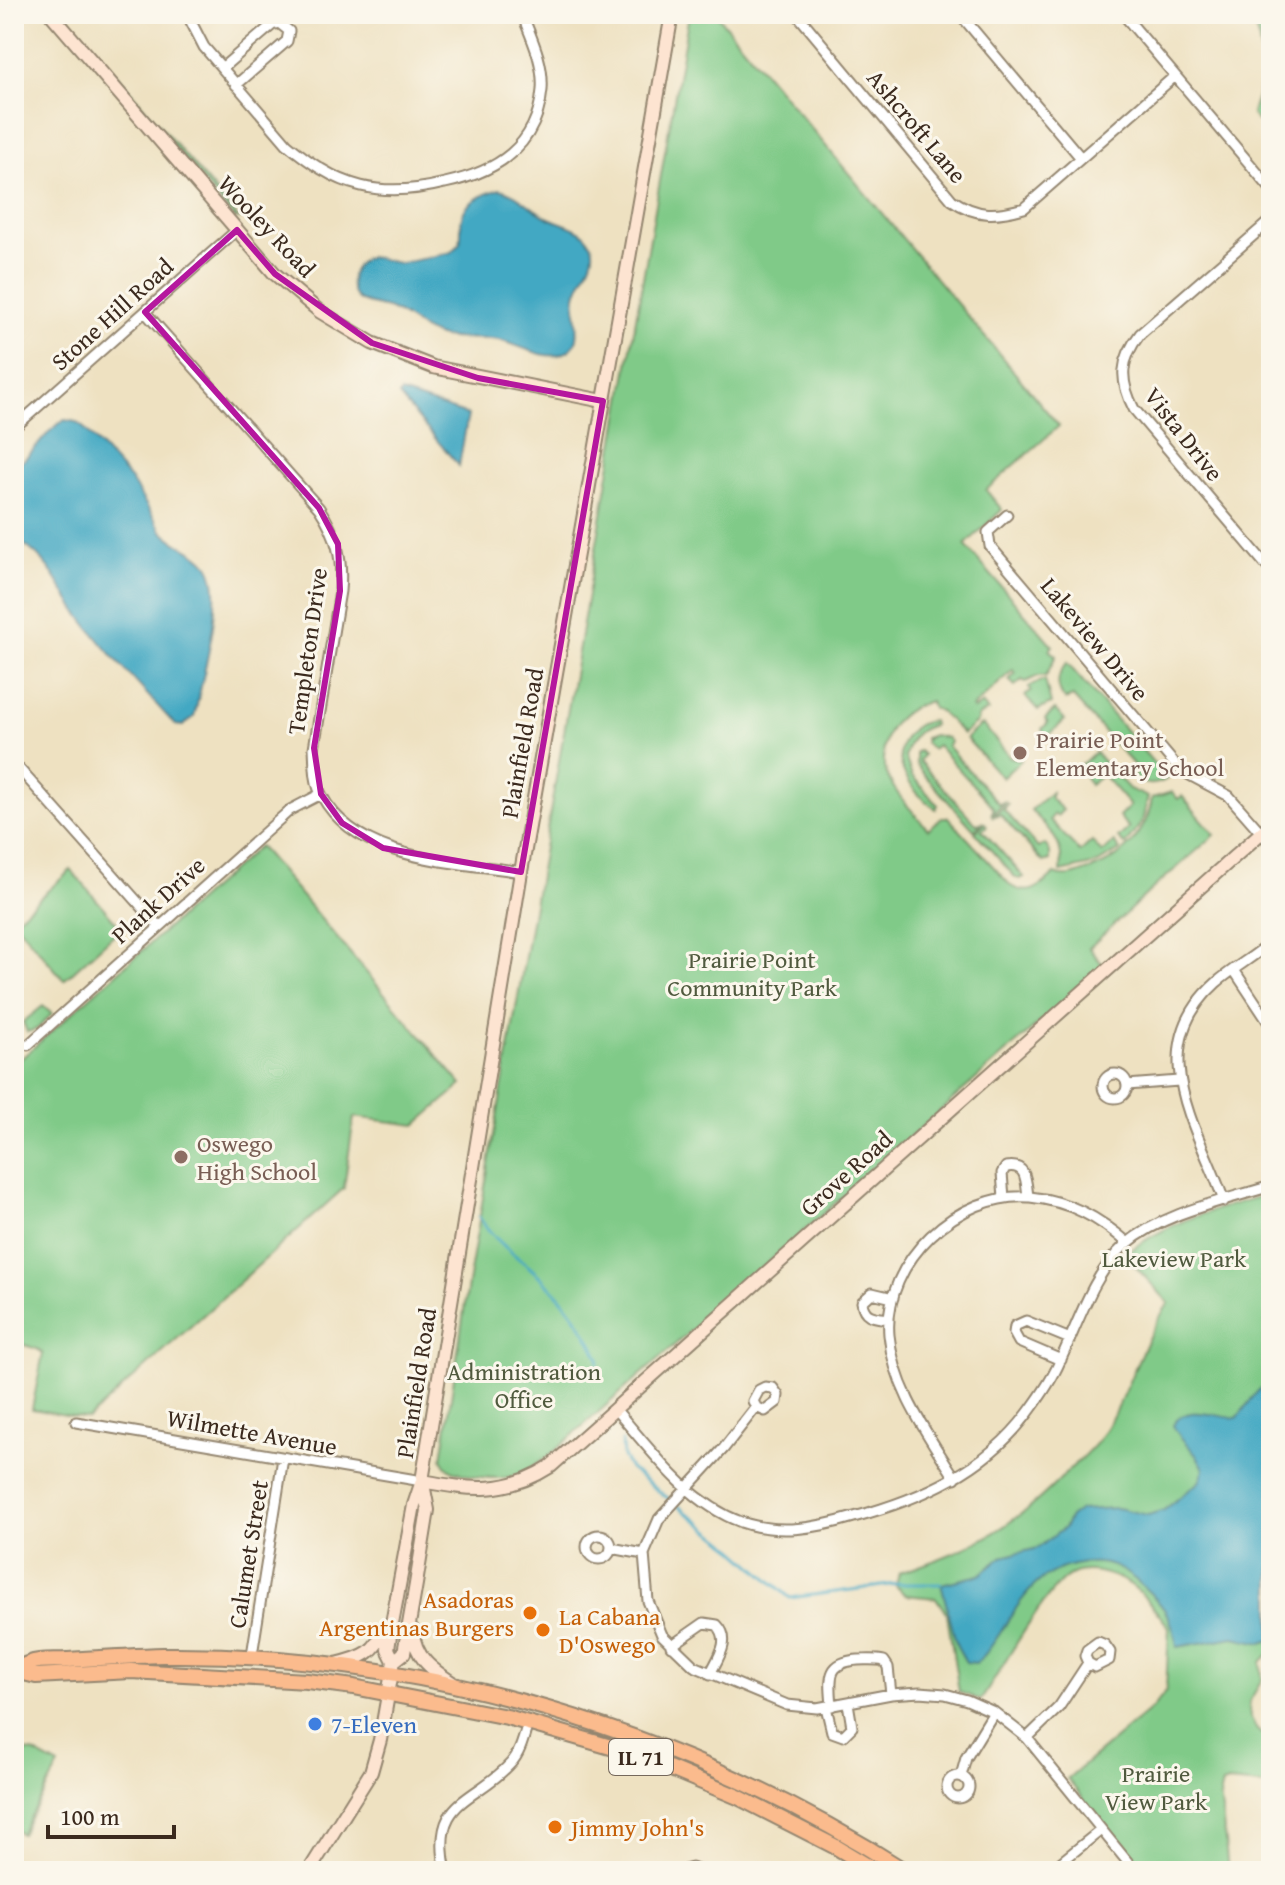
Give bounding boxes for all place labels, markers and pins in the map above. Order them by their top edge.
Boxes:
place label: Prairie Point Elementary School [1036,722,1224,785]
marker: Prairie Point Elementary School [1011,744,1029,762]
place label: Oswego High School [197,1126,317,1189]
marker: Oswego High School [172,1148,190,1166]
place label: Asadoras Argentinas Burgers [319,1582,514,1645]
place label: La Cabana D'Oswego [559,1599,661,1662]
marker: Asadoras Argentinas Burgers [521,1604,539,1622]
marker: La Cabana D'Oswego [534,1621,552,1639]
place label: 7-Eleven [331,1707,418,1742]
marker: 7-Eleven [306,1715,324,1733]
place label: Jimmy John's [568,1810,704,1845]
marker: Jimmy John's [546,1818,564,1836]

